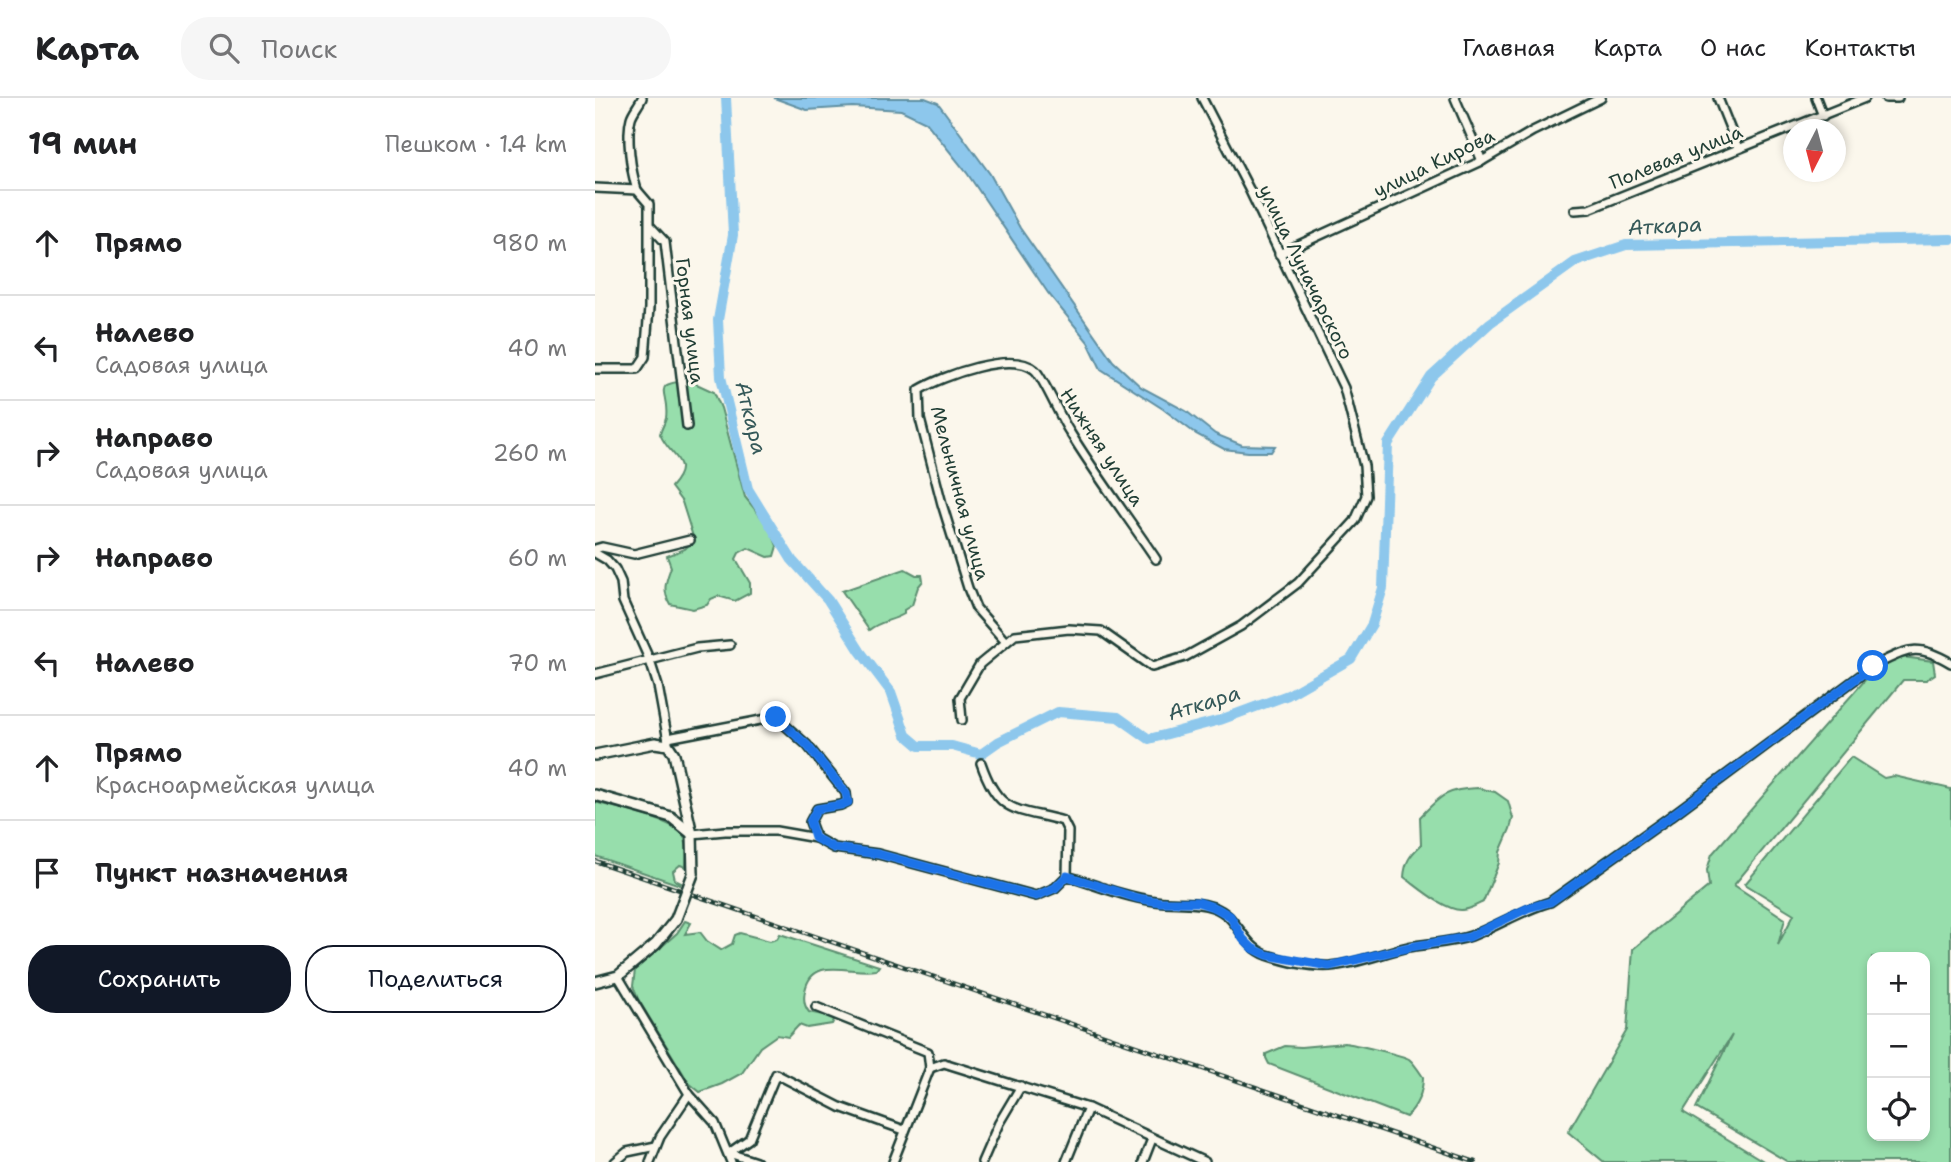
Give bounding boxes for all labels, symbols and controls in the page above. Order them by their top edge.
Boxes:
search box [181,17,671,80]
text: Карта [35,26,139,71]
icon: search [205,29,243,67]
text: Поиск [261,31,337,66]
text: Главная [1462,32,1555,64]
text: Карта [1593,32,1662,64]
text: О нас [1700,32,1766,64]
text: Контакты [1804,32,1916,64]
street label: Полевая улица [1606,119,1746,195]
north arrow [1783,119,1846,182]
text: 19 мин [28,123,137,164]
street label: улица Кирова [1369,123,1499,203]
text: Пешком · 1.4 km [385,129,567,159]
street label: улица Луначарского [1253,180,1359,364]
water label: Аткара [1627,210,1703,242]
icon: ahead [28,224,66,262]
text: Прямо [95,225,183,260]
text: 980 m [492,228,567,258]
street label: Горная улица [670,256,710,386]
text: Налево [95,315,195,350]
icon: left [28,329,66,367]
text: 40 m [507,333,567,363]
text: Садовая улица [95,350,268,380]
water label: Аткара [728,378,774,458]
street label: Нижняя улица [1054,383,1150,511]
street label: Мельничная улица [925,403,995,583]
text: Направо [95,420,213,455]
icon: right [28,434,66,472]
text: 260 m [493,438,567,468]
text: Садовая улица [95,455,268,485]
icon: right [28,539,66,577]
text: Направо [95,540,213,575]
text: 60 m [508,543,567,573]
icon: left [28,644,66,682]
text: Налево [95,645,195,680]
text: 70 m [508,648,567,678]
route start [1857,650,1888,681]
water label: Аткара [1164,679,1244,727]
route end [760,701,791,732]
text: Прямо [95,735,183,770]
icon: ahead [28,749,66,787]
text: 40 m [507,753,567,783]
text: Красноармейская улица [95,770,375,800]
icon: arrive [28,854,66,892]
text: Пункт назначения [95,855,348,890]
button: Сохранить [28,945,291,1013]
button: Поделиться [305,945,567,1013]
map controls [1867,952,1930,1141]
button: + [1867,952,1930,1015]
button: − [1867,1015,1930,1078]
button: locate [1867,1078,1930,1141]

